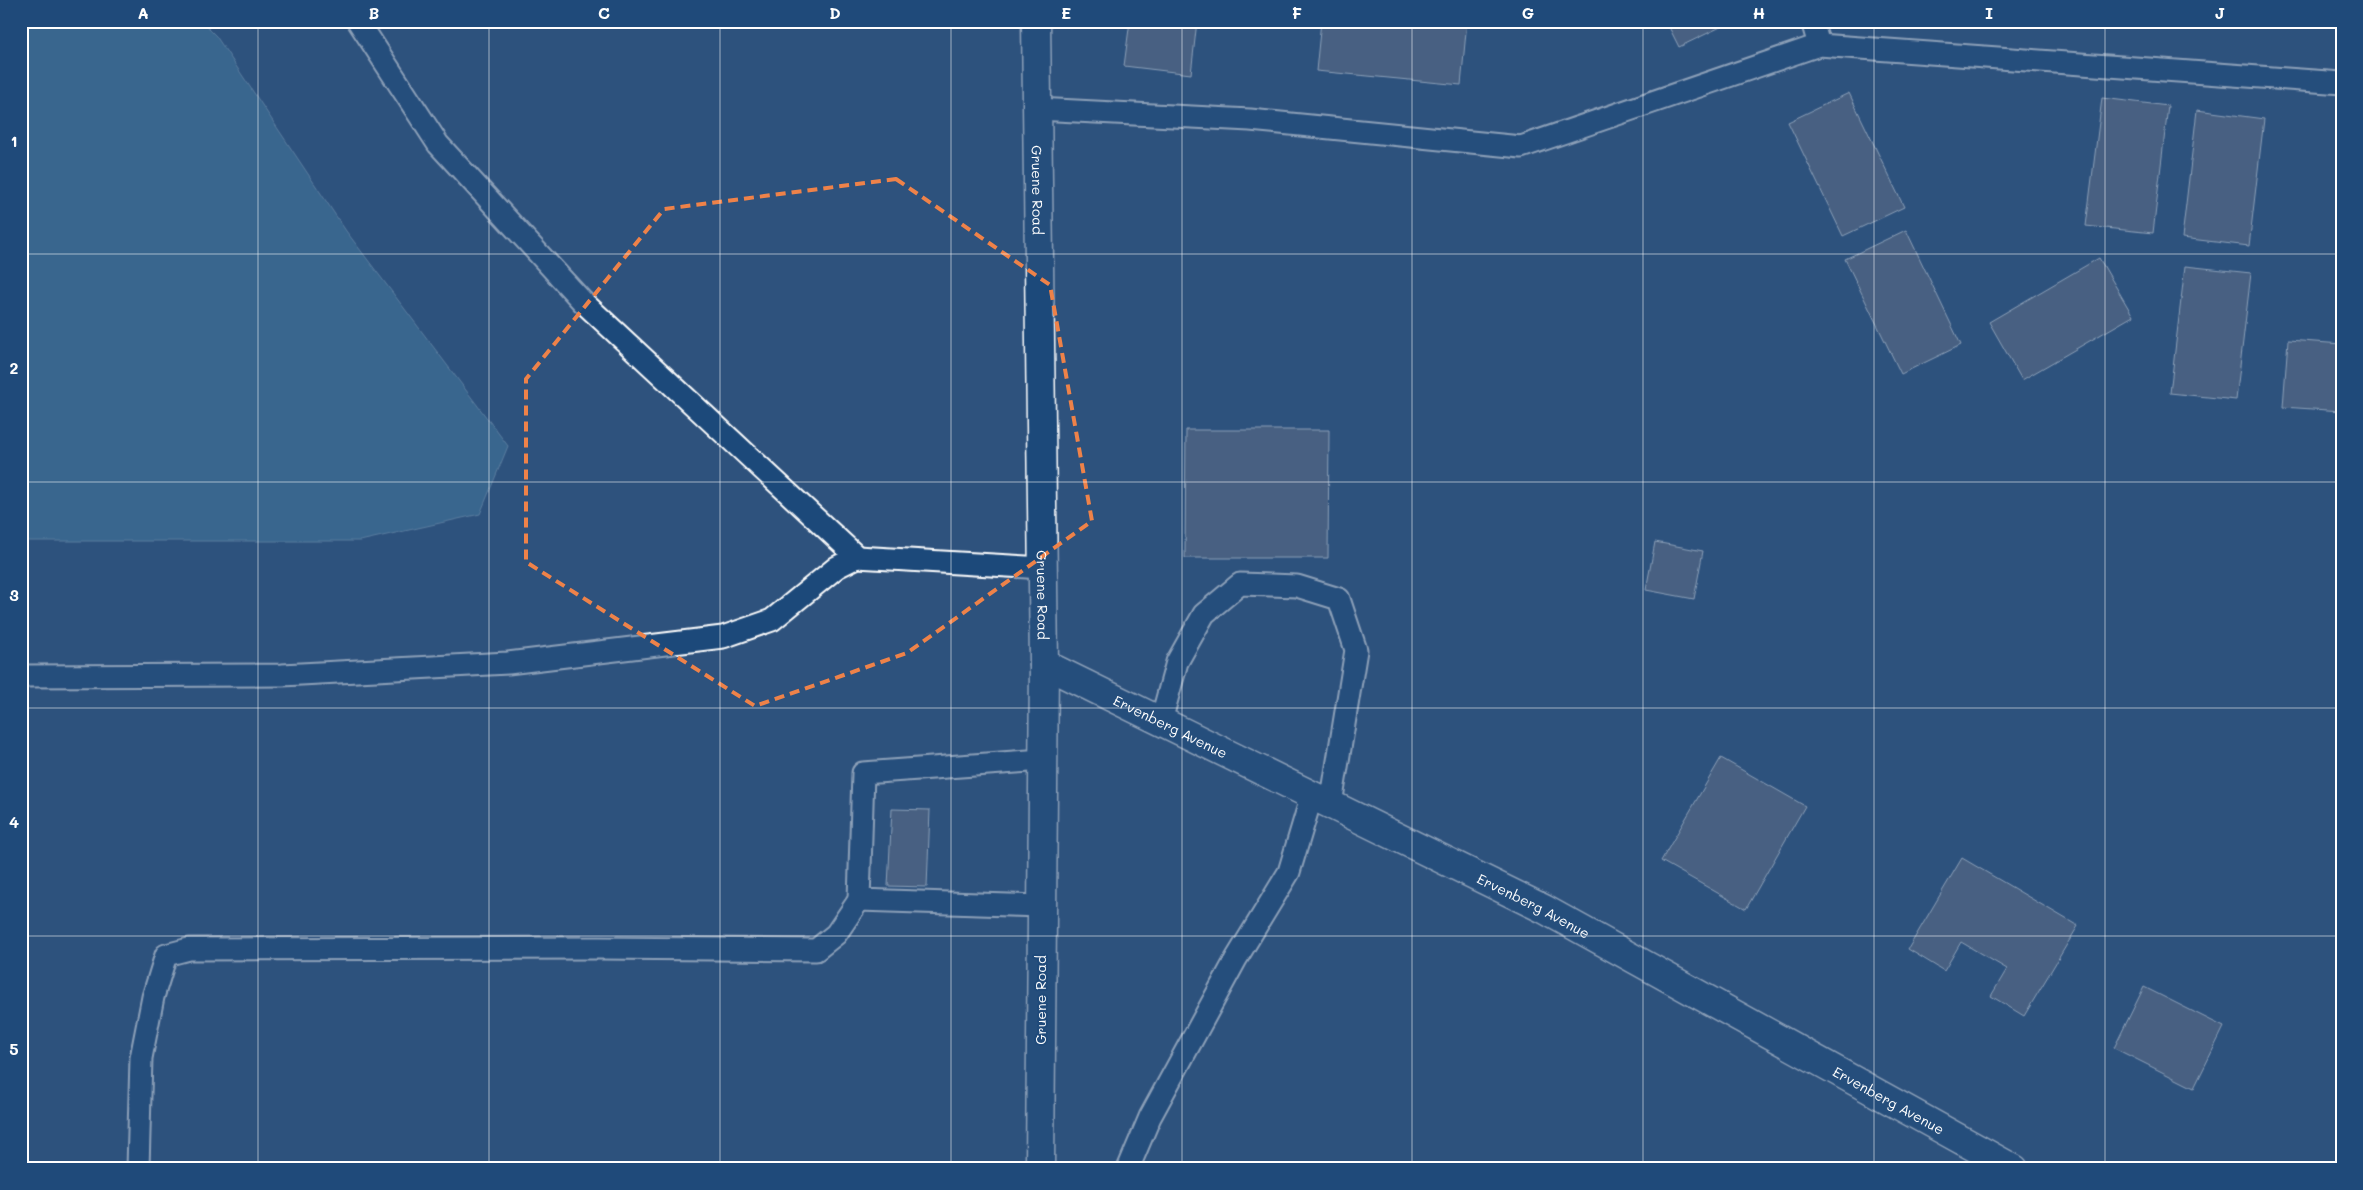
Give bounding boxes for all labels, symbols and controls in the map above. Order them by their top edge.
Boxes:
text: A [137,2,149,23]
text: B [369,2,379,23]
text: C [598,2,610,23]
text: D [829,2,841,23]
text: E [1061,2,1071,23]
text: F [1292,2,1302,23]
text: G [1522,2,1534,23]
text: H [1753,2,1765,23]
text: I [1985,2,1993,23]
text: J [2215,2,2225,23]
text: 1 [10,130,18,151]
street label: Gruene Road [1028,145,1048,235]
text: 2 [10,357,19,378]
street label: Gruene Road [1033,550,1053,640]
text: 3 [9,584,19,605]
street label: Ervenberg Avenue [1110,690,1231,762]
text: 4 [9,811,19,832]
street label: Ervenberg Avenue [1474,868,1594,942]
street label: Gruene Road [1031,955,1050,1045]
text: 5 [9,1038,19,1059]
street label: Ervenberg Avenue [1830,1061,1948,1138]

